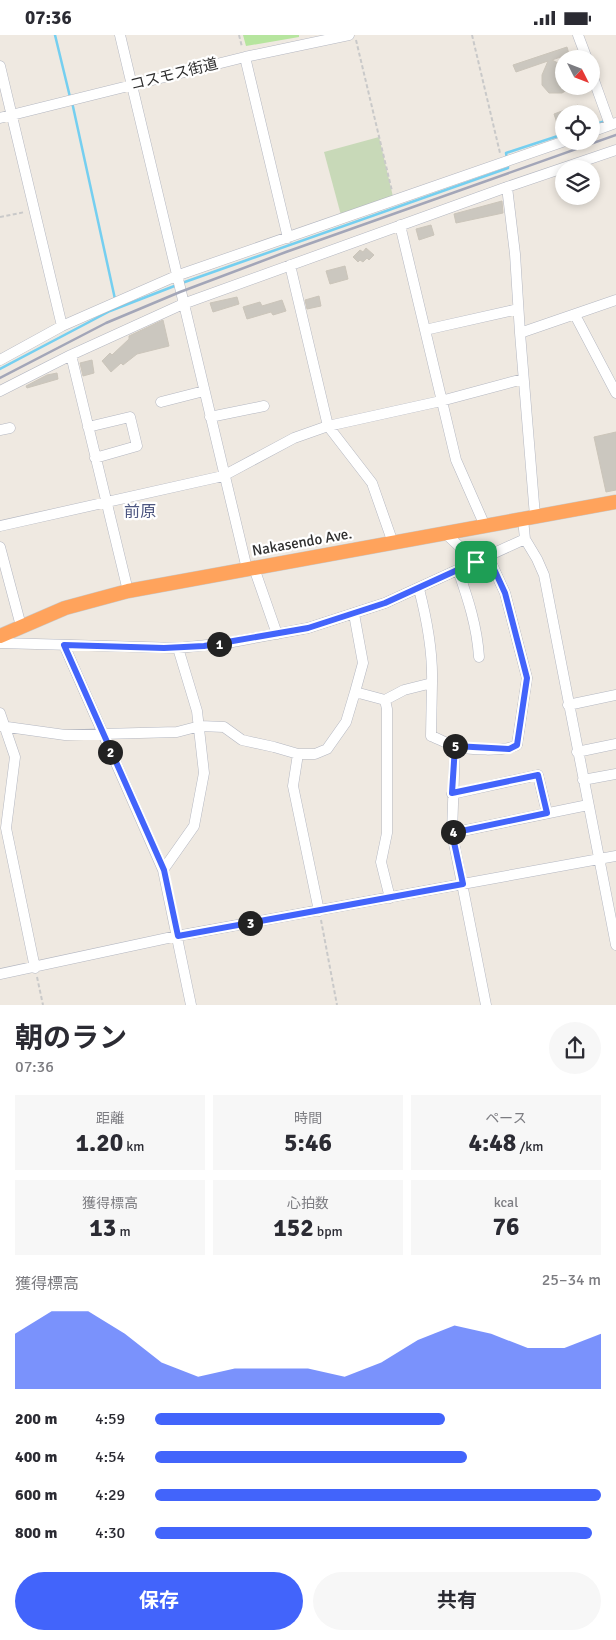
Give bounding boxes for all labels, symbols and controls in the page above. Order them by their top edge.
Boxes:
text: 07:36 [25,6,72,30]
north arrow [555,50,600,95]
map controls [555,50,600,205]
street label: コスモス街道 [128,54,220,94]
button: locate [555,105,600,150]
button: layers [555,160,600,205]
district label: 前原 [124,502,156,522]
street label: Nakasendo Ave. [251,524,353,560]
pin [455,541,497,583]
icon: arrive [462,548,490,576]
pin: 1 [206,631,232,657]
text: 1 [216,636,223,653]
pin: 5 [442,733,468,759]
text: 5 [452,738,459,755]
pin: 2 [98,739,122,765]
text: 2 [107,744,114,761]
pin: 4 [440,819,466,845]
text: 4 [450,824,457,841]
pin: 3 [238,911,262,935]
text: 3 [247,915,254,932]
text: 朝のラン [15,1021,127,1055]
button: share [549,1022,601,1074]
text: 07:36 [15,1057,54,1077]
text: 距離 [96,1110,124,1127]
text: 時間 [294,1110,322,1127]
text: ペース [485,1110,527,1127]
text: 1.20 [76,1127,123,1158]
text: 5:46 [284,1127,332,1158]
text: 4:48 [468,1127,516,1158]
text: km [123,1138,144,1155]
text: /km [516,1138,544,1155]
text: kcal [494,1194,518,1211]
text: 獲得標高 [82,1195,138,1212]
text: 心拍数 [287,1195,329,1212]
text: 76 [492,1211,520,1242]
text: 13 [89,1212,116,1243]
text: 152 [273,1212,314,1243]
text: m [116,1223,131,1240]
text: bpm [314,1223,343,1240]
text: 25–34 m [542,1270,601,1290]
text: 獲得標高 [15,1274,79,1294]
text: 200 m [15,1409,57,1429]
text: 4:59 [95,1409,125,1429]
text: 400 m [15,1447,57,1467]
text: 4:54 [95,1447,125,1467]
text: 600 m [15,1485,57,1505]
text: 4:29 [95,1485,125,1505]
text: 800 m [15,1523,57,1543]
text: 4:30 [95,1523,125,1543]
button: 保存 [15,1572,303,1630]
button: 共有 [313,1572,601,1630]

